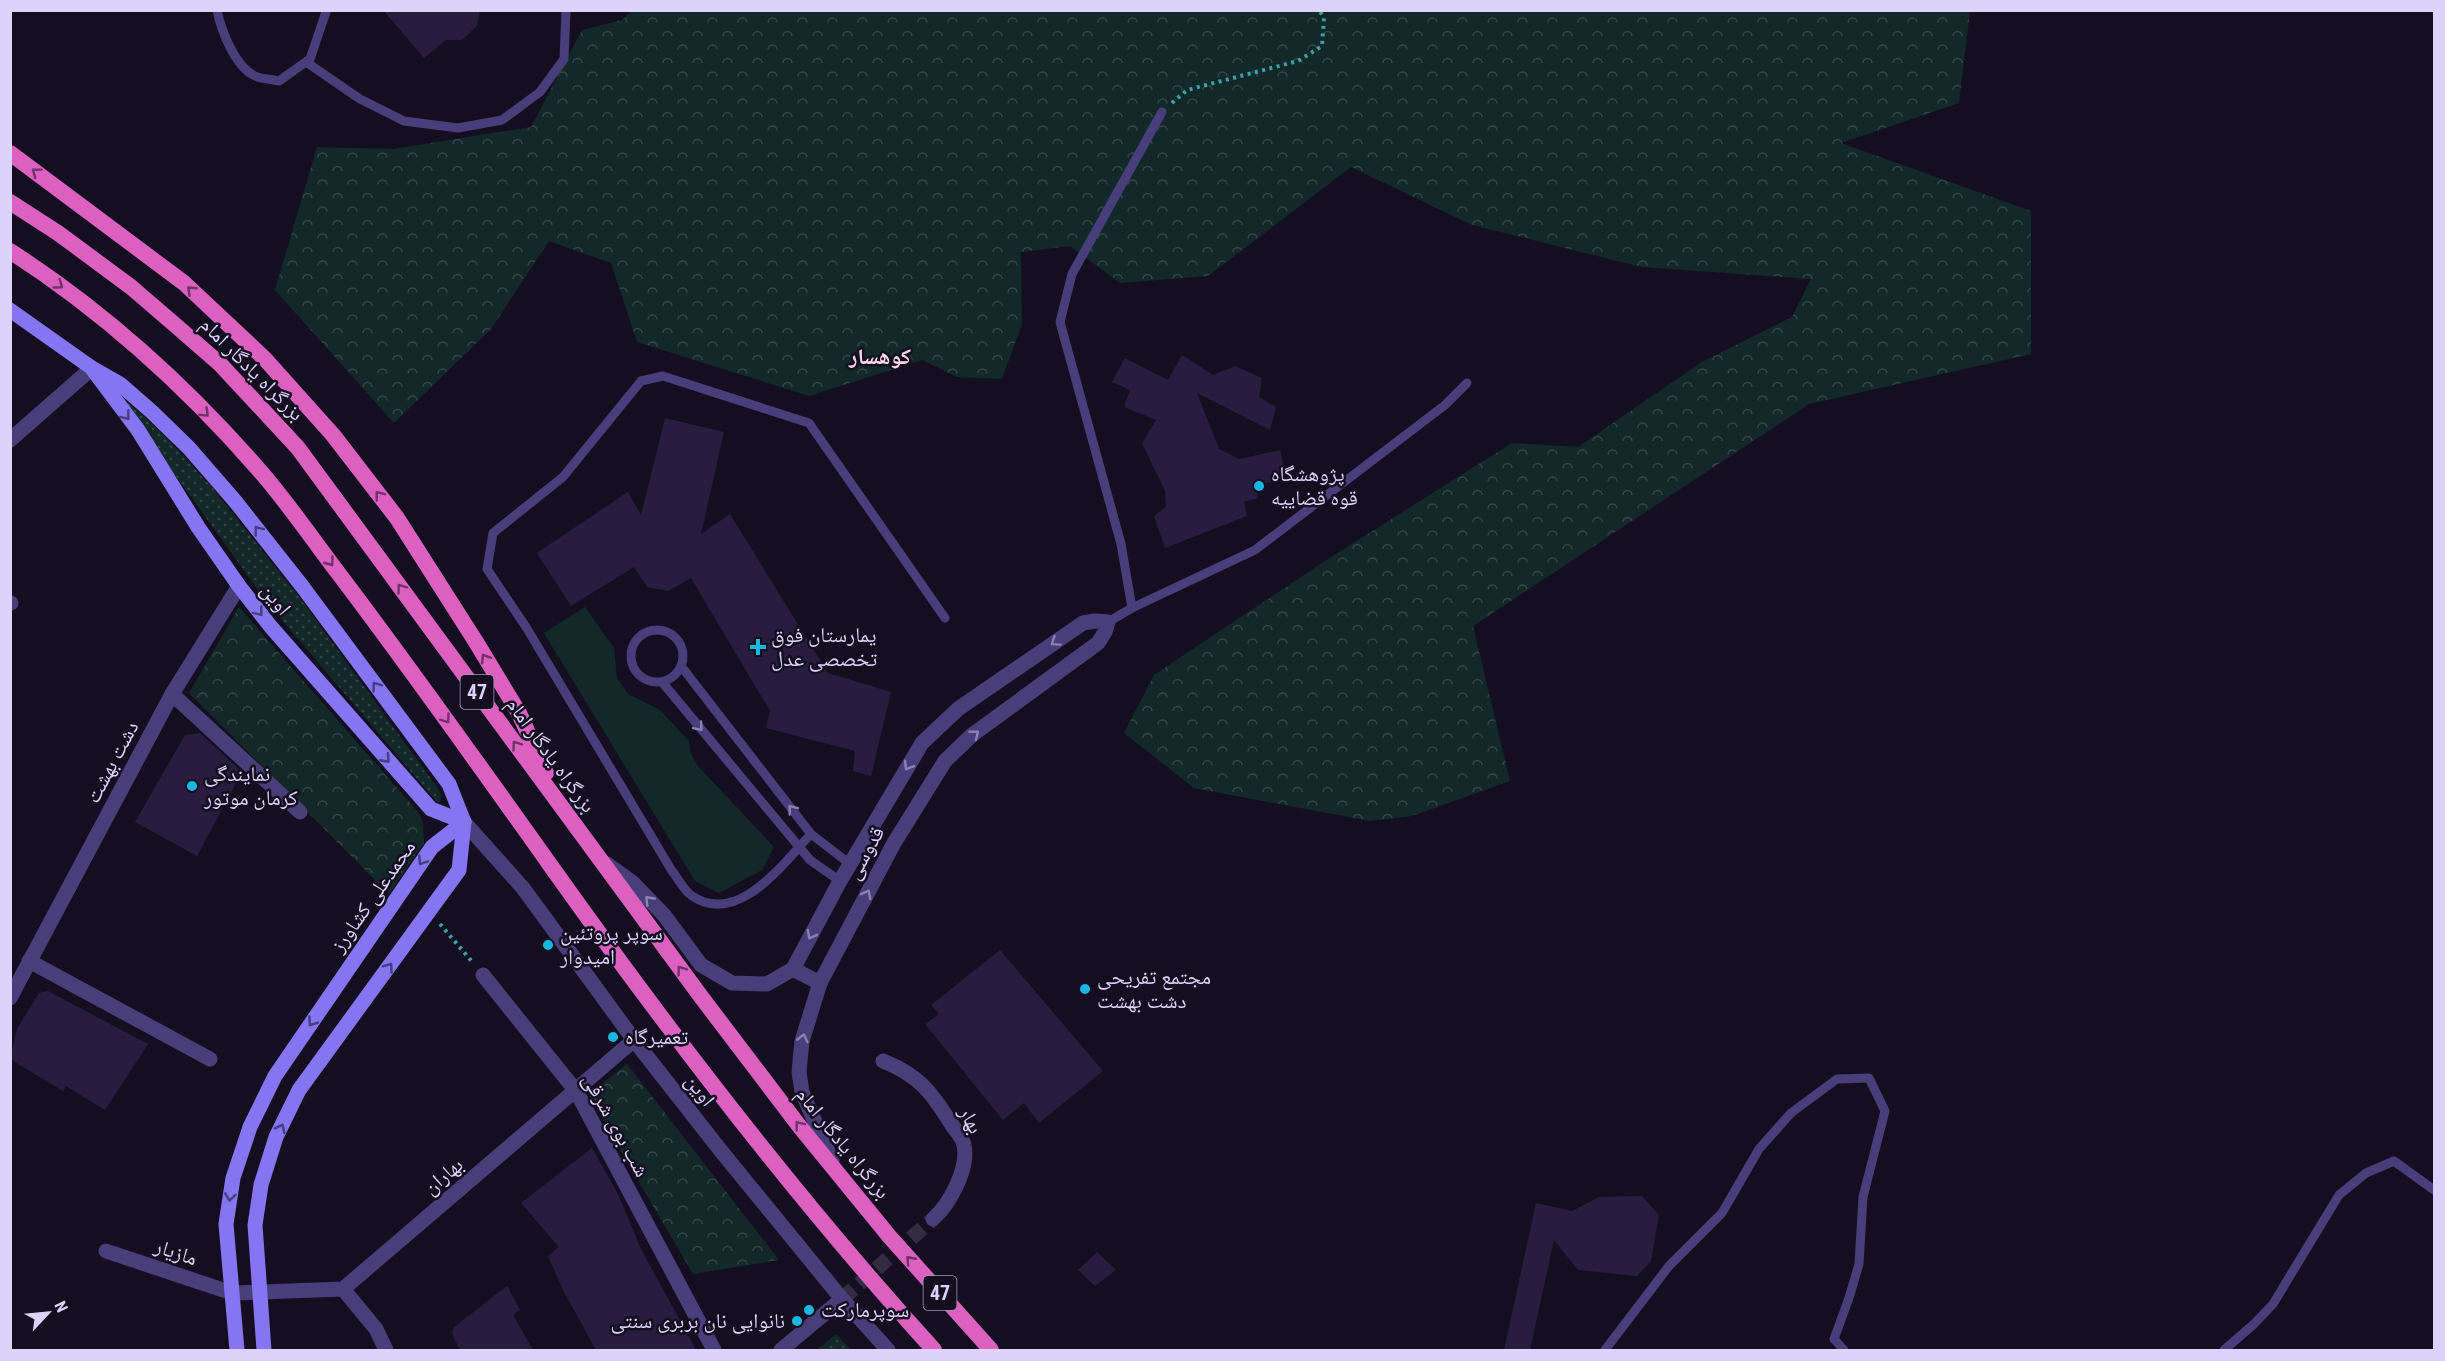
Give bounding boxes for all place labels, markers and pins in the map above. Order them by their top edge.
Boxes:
place label: پژوهشگاه قوه قضاییه [1271,462,1358,510]
marker: پژوهشگاه قوه قضاییه [1252,479,1266,493]
place label: یمارستان فوق تخصصی عدل [771,623,877,672]
marker: یمارستان فوق تخصصی عدل [749,638,767,656]
place label: نمایندگی کرمان موتور [203,762,298,810]
marker: نمایندگی کرمان موتور [185,779,199,793]
place label: سوپر پروتئین امیدوار [559,921,663,969]
marker: سوپر پروتئین امیدوار [541,938,555,952]
place label: مجتمع تفریحی دشت بهشت [1097,965,1211,1013]
marker: مجتمع تفریحی دشت بهشت [1078,982,1092,996]
place label: تعمیرگاه [625,1025,688,1049]
marker: تعمیرگاه [606,1030,620,1044]
place label: سوپرمارکت [821,1298,909,1322]
marker: سوپرمارکت [802,1303,816,1317]
place label: نانوایی نان بربری سنتی [610,1309,785,1334]
marker: نانوایی نان بربری سنتی [790,1314,804,1328]

